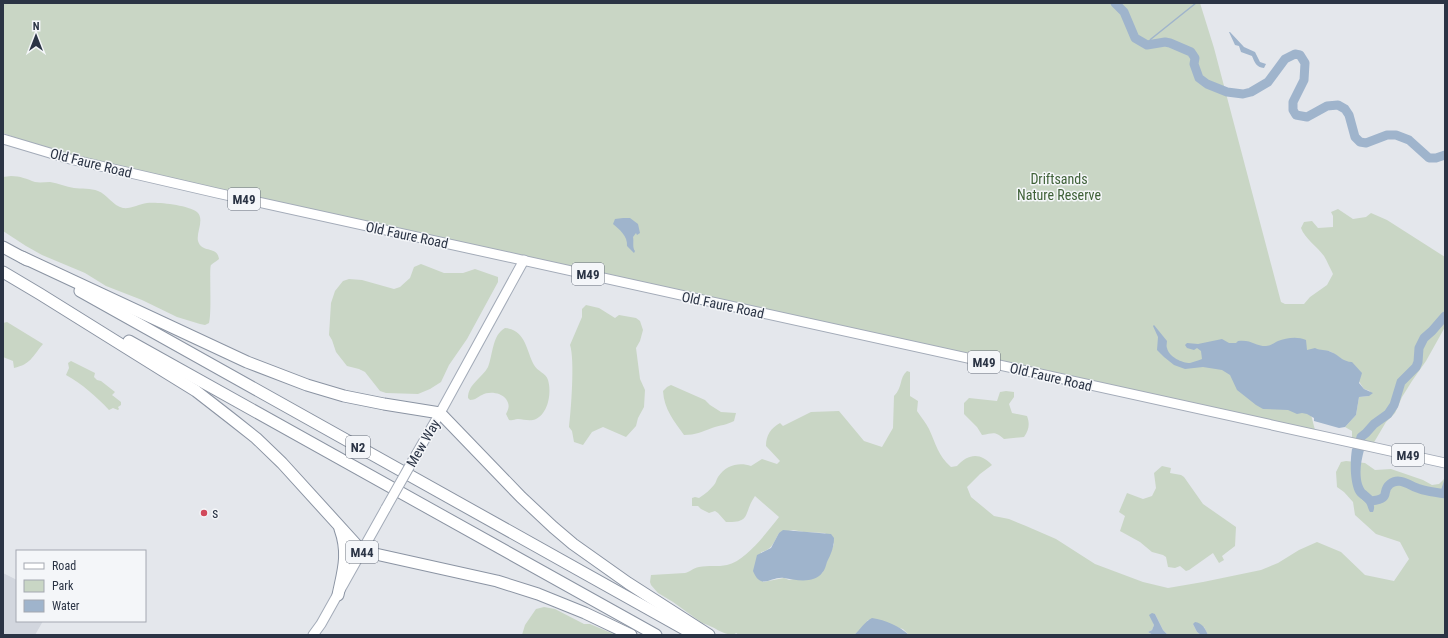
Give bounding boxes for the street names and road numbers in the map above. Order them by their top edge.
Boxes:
street label: Old Faure Road [48,145,134,181]
road number: M49 [228,188,260,210]
street label: Old Faure Road [364,218,450,252]
road number: M49 [572,263,604,285]
street label: Old Faure Road [680,288,766,322]
road number: M49 [968,351,1000,373]
street label: Old Faure Road [1008,360,1094,394]
street label: Mew Way [403,416,443,470]
road number: N2 [346,436,370,458]
road number: M49 [1392,444,1424,466]
road number: M44 [346,541,378,563]

